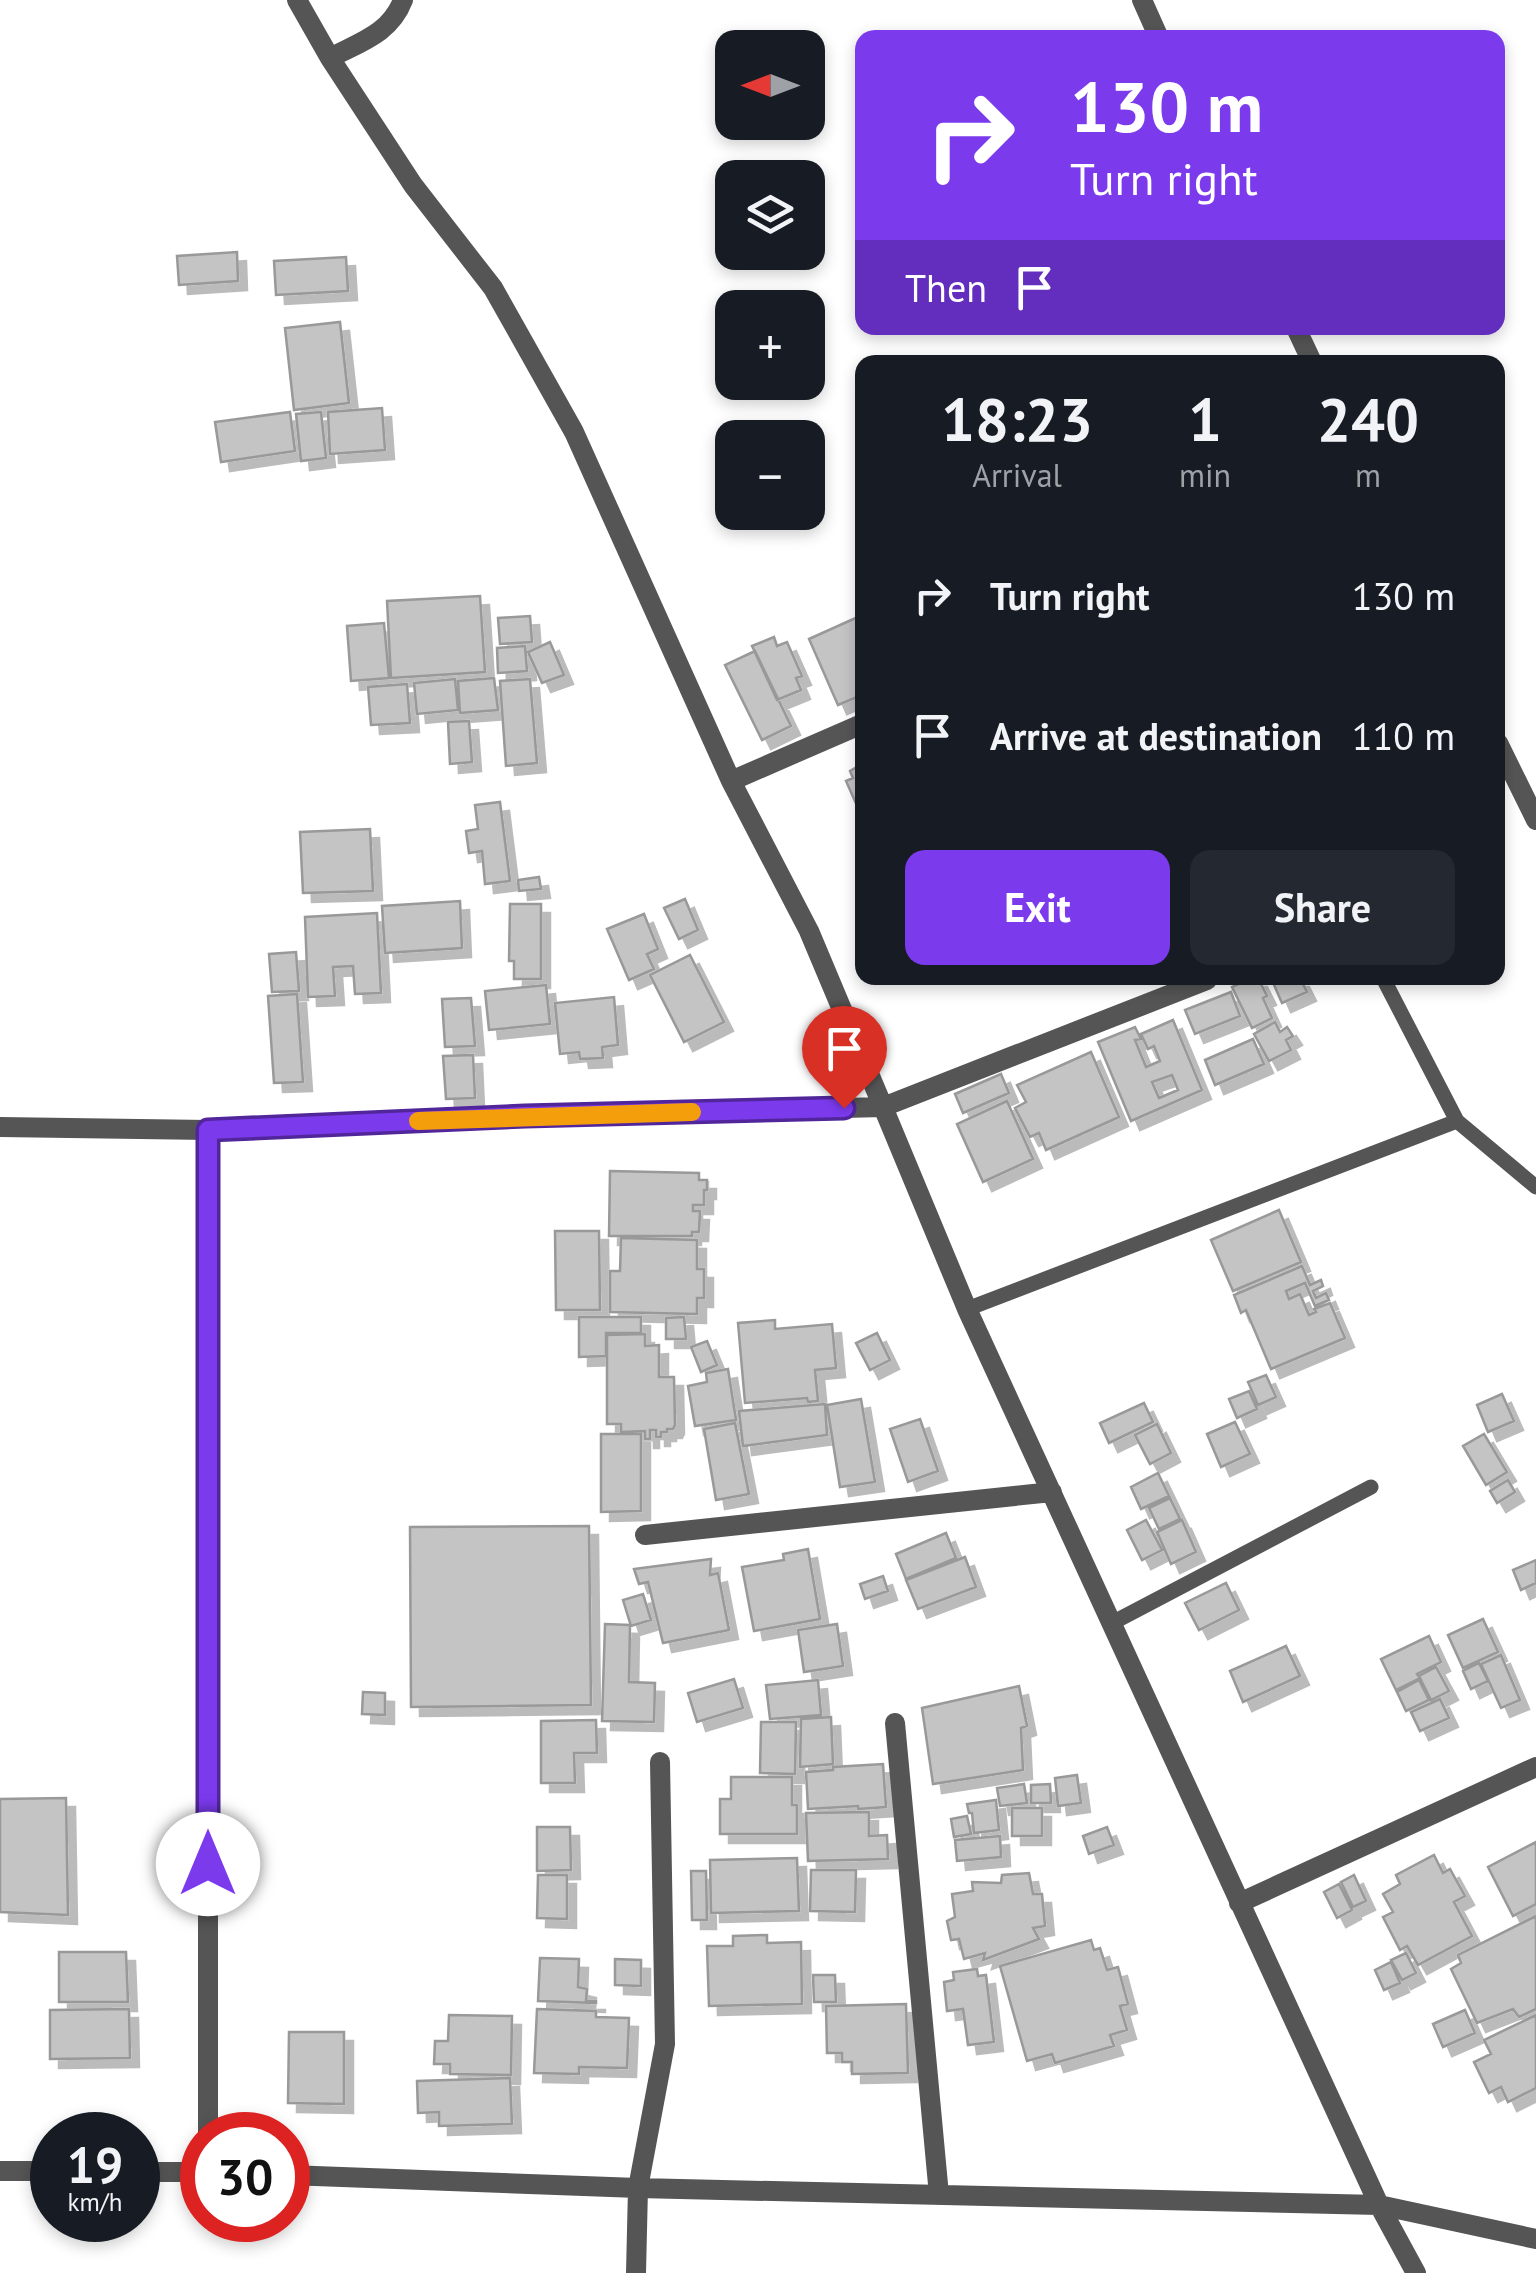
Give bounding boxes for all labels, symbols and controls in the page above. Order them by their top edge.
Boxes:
north arrow [715,30,825,140]
map controls [715,30,825,530]
text: 130 m [1070,61,1263,151]
icon: right [905,70,1035,200]
text: Turn right [1070,149,1258,207]
button: layers [715,160,825,270]
icon: arrive [1007,260,1062,315]
text: Then [905,263,987,312]
button: + [715,290,825,400]
text: 18:23 [941,380,1093,458]
text: 1 [1188,380,1222,458]
text: 240 [1317,380,1419,458]
button: − [715,420,825,530]
text: Arrival [972,454,1062,496]
text: min [1179,454,1231,496]
text: m [1355,454,1381,496]
icon: right [905,568,960,623]
text: Turn right [990,571,1150,620]
text: 130 m [1352,571,1455,620]
icon: arrive [905,708,960,763]
text: Arrive at destination [990,711,1322,760]
text: 110 m [1352,711,1455,760]
button: Exit [905,850,1170,965]
button: Share [1190,850,1455,965]
pin [802,1006,887,1109]
icon: arrive [817,1021,872,1076]
position arrow [156,1812,260,1916]
speed limit sign: 30 [180,2112,310,2242]
text: 19 [67,2132,123,2197]
text: km/h [68,2186,122,2218]

